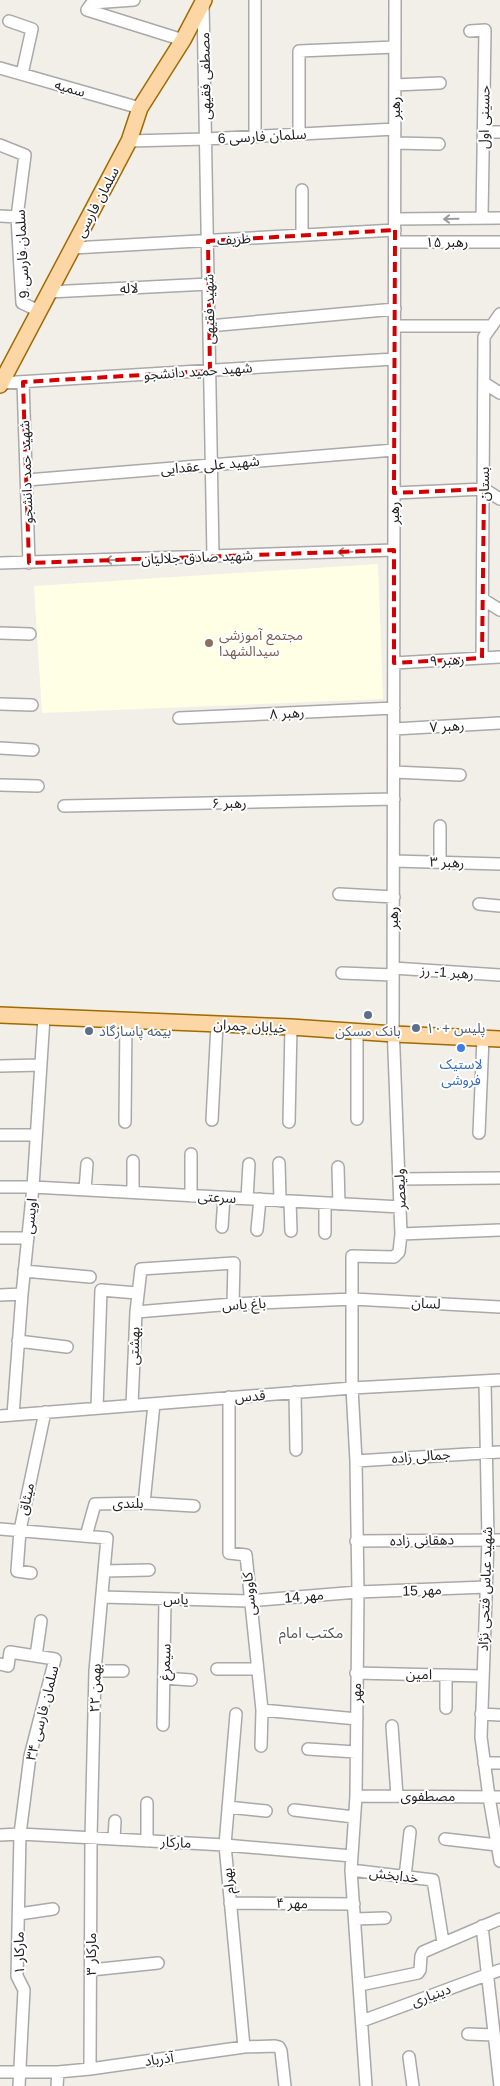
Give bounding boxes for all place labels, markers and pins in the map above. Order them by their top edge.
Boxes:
place label: مجتمع آموزشی سیدالشهدا [219,627,303,660]
marker: مجتمع آموزشی سیدالشهدا [203,637,215,649]
marker: بانک مسکن [362,1009,374,1021]
place label: پلیس +۱۰ [426,1020,485,1038]
marker: پلیس +۱۰ [410,1022,422,1034]
place label: بیمه پاسارگاد [99,1023,171,1041]
place label: بانک مسکن [335,1023,401,1040]
marker: بیمه پاسارگاد [83,1025,95,1037]
marker: لاستیک فروشی [455,1042,467,1054]
place label: لاستیک فروشی [439,1056,483,1089]

